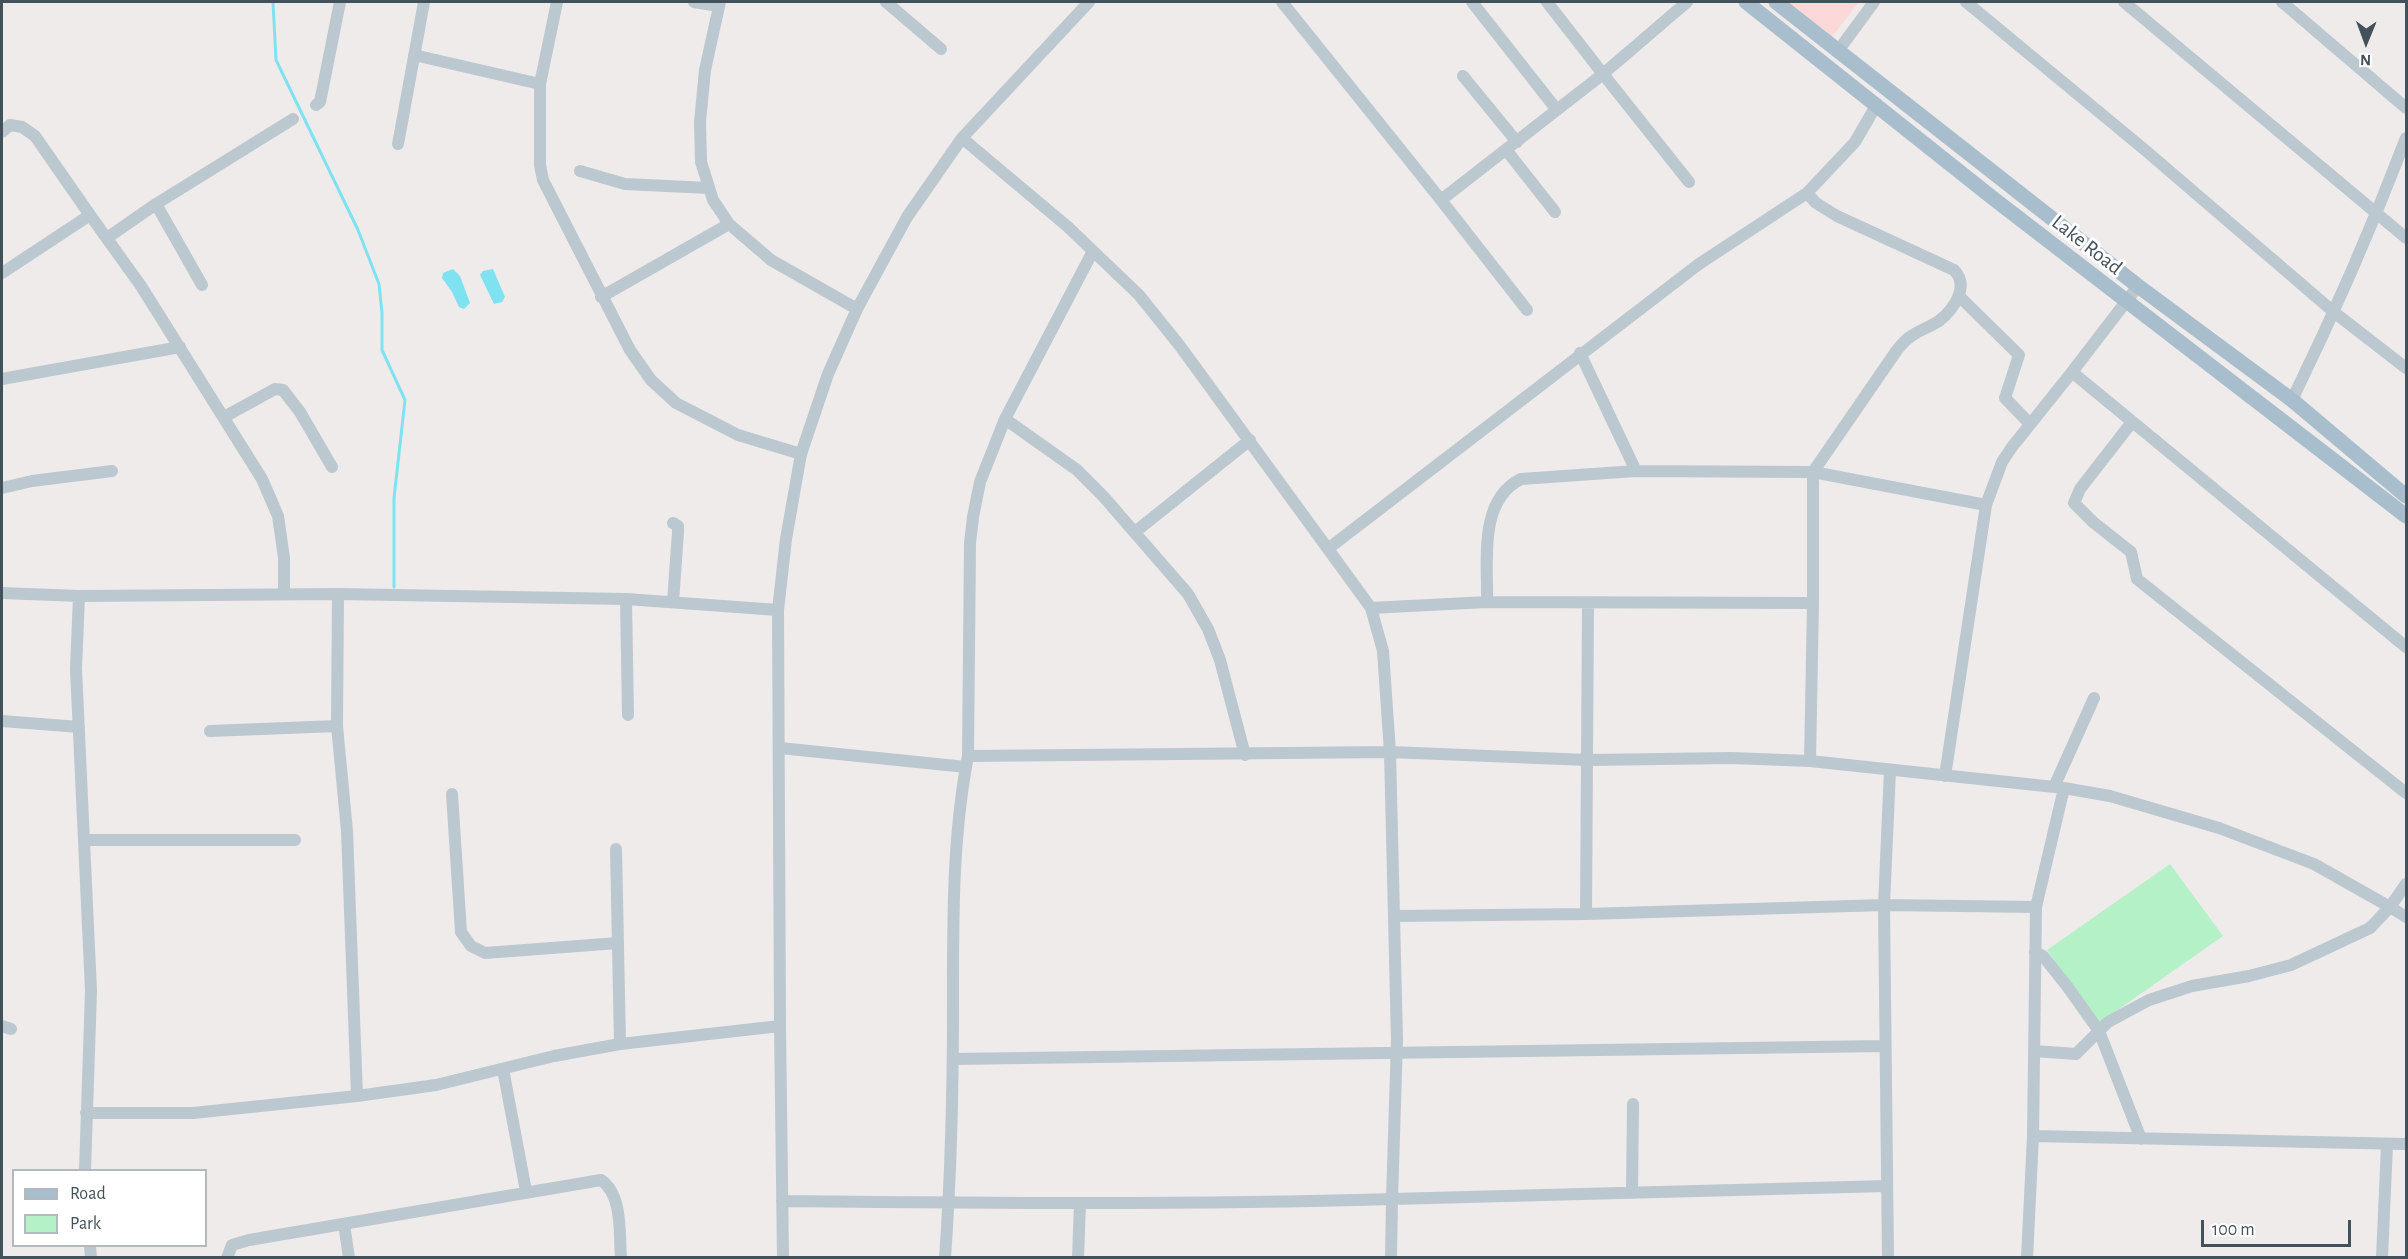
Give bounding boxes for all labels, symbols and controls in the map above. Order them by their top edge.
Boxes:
north arrow [2336,12,2396,72]
text: N [2360,52,2371,68]
street label: Lake Road [2047,210,2127,280]
legend [12,1169,207,1247]
text: Road [70,1185,106,1203]
scale bar [2204,1208,2354,1246]
text: Park [70,1215,101,1233]
text: 100 m [2212,1221,2255,1239]

